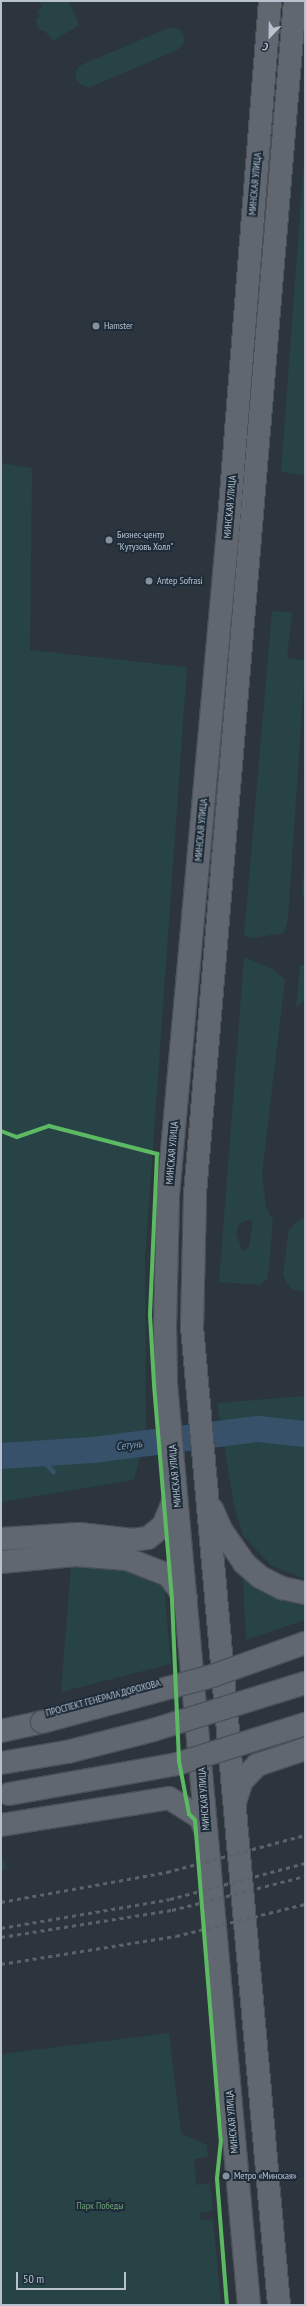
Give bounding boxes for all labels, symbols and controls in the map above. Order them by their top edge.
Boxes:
north arrow [250,16,290,56]
text: С [261,40,270,55]
street label: МИНСКАЯ УЛИЦА [246,152,264,216]
place label: Hamster [104,320,133,332]
marker: Hamster [91,321,101,331]
street label: МИНСКАЯ УЛИЦА [221,475,239,539]
place label: Бизнес-центр "Кутузовъ Холл" [117,528,174,552]
marker: Бизнес-центр "Кутузовъ Холл" [104,535,114,545]
place label: Antep Sofrasi [157,575,203,587]
marker: Antep Sofrasi [144,576,154,586]
street label: МИНСКАЯ УЛИЦА [192,798,210,862]
street label: МИНСКАЯ УЛИЦА [163,1121,181,1185]
water label: Сетунь [115,1437,143,1453]
street label: МИНСКАЯ УЛИЦА [166,1444,184,1508]
street label: ПРОСПЕКТ ГЕНЕРАЛА ДОРОХОВА [44,1677,162,1719]
street label: МИНСКАЯ УЛИЦА [196,1767,212,1831]
street label: МИНСКАЯ УЛИЦА [223,2090,241,2154]
place label: Метро «Минская» [234,2170,297,2182]
marker: Метро «Минская» [221,2171,231,2181]
park label: Парк Победы [76,2200,124,2212]
scale bar [18,2264,128,2290]
text: 50 m [23,2271,44,2286]

